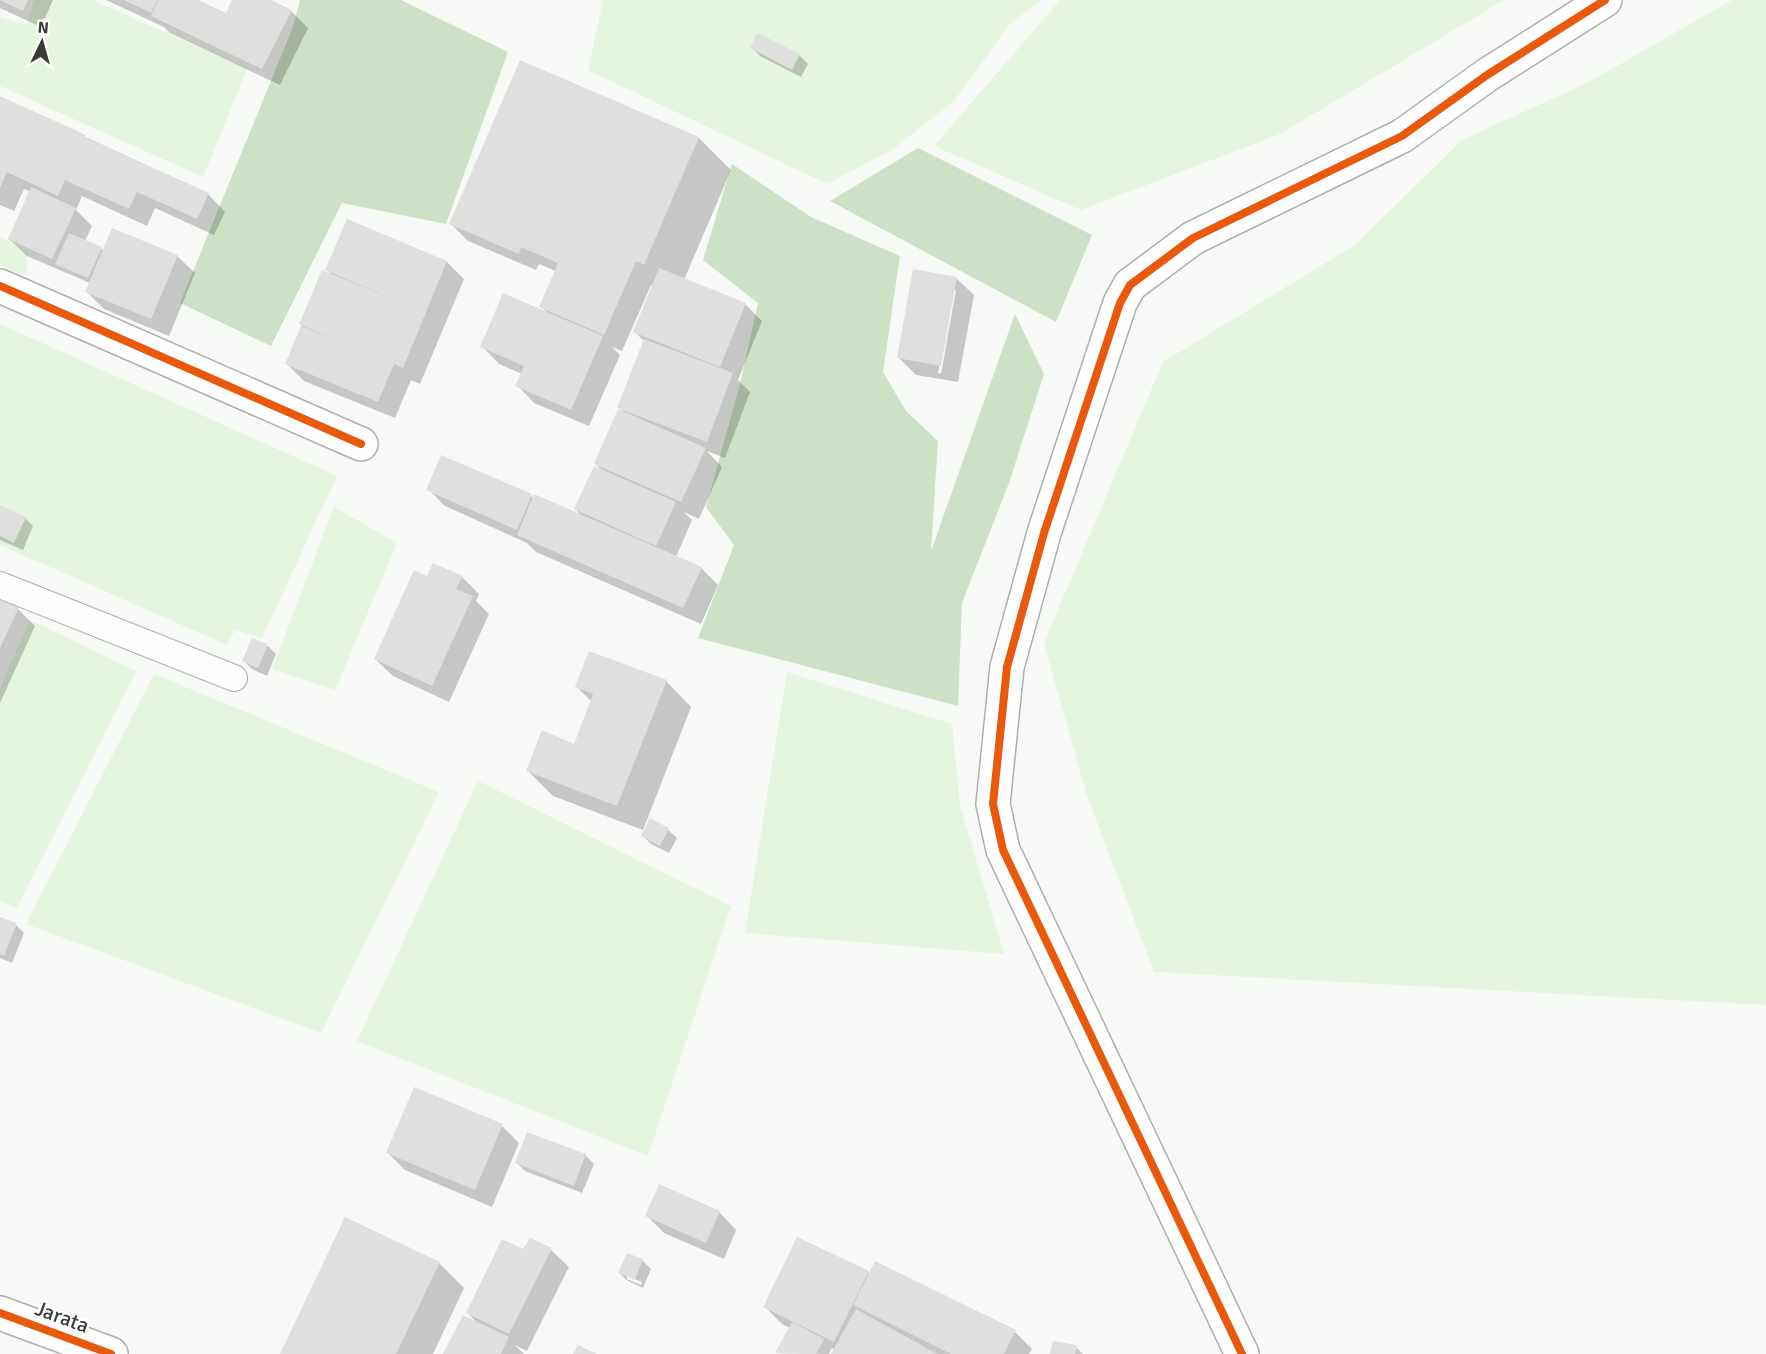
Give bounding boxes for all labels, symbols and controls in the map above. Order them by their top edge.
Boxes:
north arrow [12,12,72,72]
text: N [37,18,50,39]
street label: Jarata [31,1295,93,1339]

